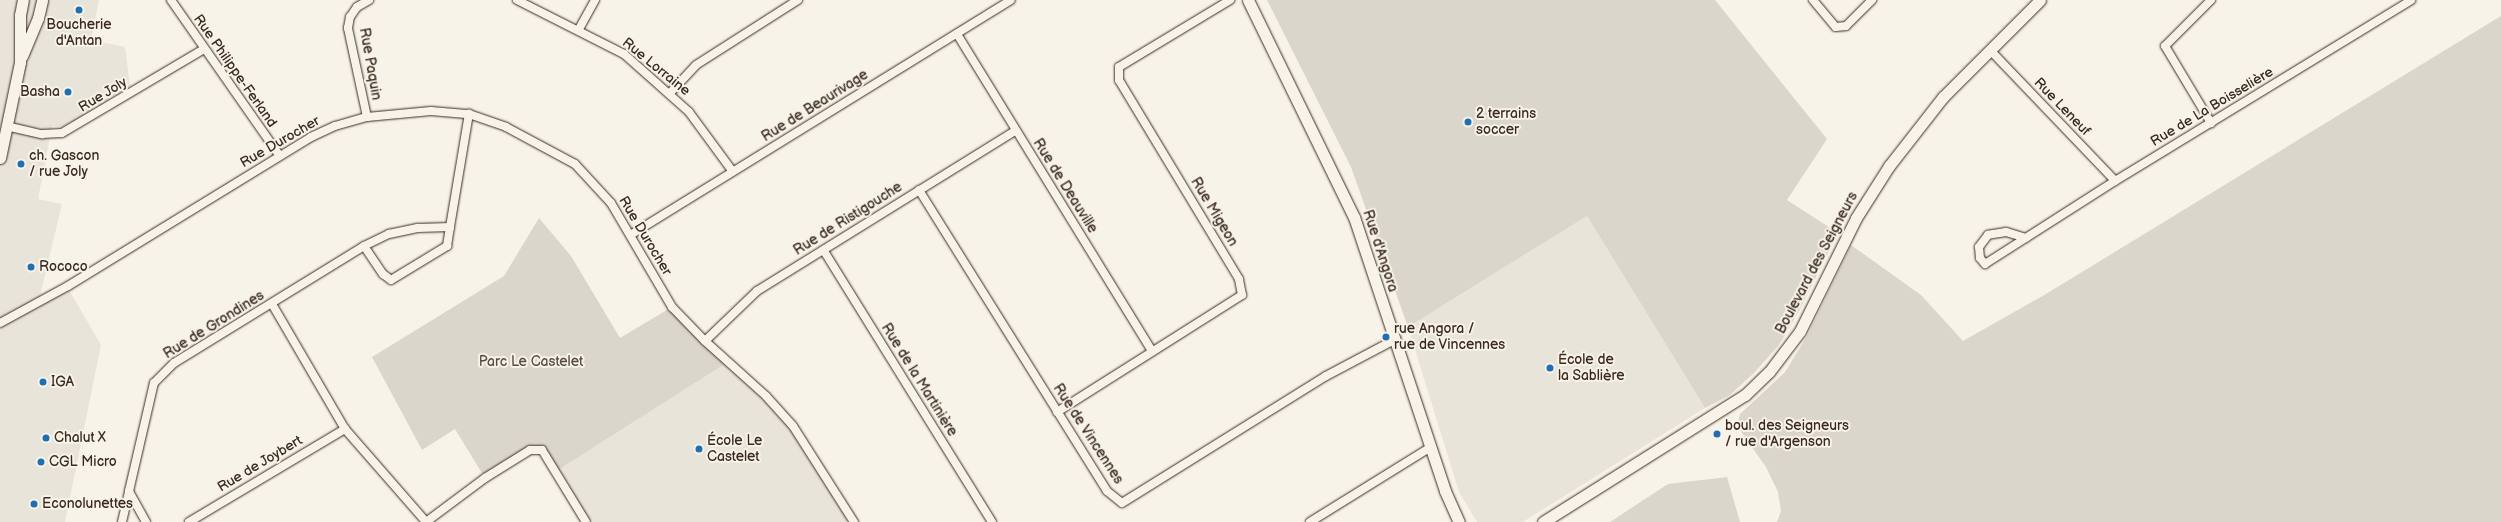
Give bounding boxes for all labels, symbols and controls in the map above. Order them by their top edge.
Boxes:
marker: Boucherie d'Antan [74,5,84,15]
street label: Rue Philippe-Ferland [190,11,280,131]
place label: Boucherie d'Antan [46,17,112,50]
street label: Rue Paquin [355,27,385,101]
street label: Rue Lorraine [619,34,693,100]
street label: Rue de La Boisselière [2148,64,2276,150]
street label: Rue de Beaurivage [759,66,871,146]
street label: Rue Joly [75,74,131,116]
street label: Rue Leneuf [2030,75,2094,139]
place label: Basha [20,84,60,100]
marker: Basha [63,87,73,97]
place label: 2 terrains soccer [1476,106,1536,138]
street label: Rue Durocher [237,112,323,172]
marker: 2 terrains soccer [1463,117,1473,127]
street label: Rue de Deauville [1029,136,1101,236]
place label: ch. Gascon / rue Joly [29,148,99,180]
marker: ch. Gascon / rue Joly [16,159,26,169]
street label: Rue Migeon [1187,174,1241,250]
street label: Rue de Ristigouche [791,179,905,259]
street label: Boulevard des Seigneurs [1772,189,1862,337]
street label: Rue Durocher [615,193,675,279]
street label: Rue d'Angora [1359,208,1401,294]
place label: Rococo [39,259,88,275]
marker: Rococo [26,262,36,272]
street label: Rue de Grondines [161,287,267,363]
street label: Rue de la Martinière [877,320,961,440]
place label: rue Angora / rue de Vincennes [1394,321,1506,354]
marker: rue Angora / rue de Vincennes [1381,332,1391,342]
place label: École de la Sablière [1558,352,1625,384]
park label: Parc Le Castelet [479,354,583,370]
marker: École de la Sablière [1545,363,1555,373]
place label: IGA [51,374,74,390]
marker: IGA [38,377,48,387]
street label: Rue de Vincennes [1049,381,1127,487]
place label: boul. des Seigneurs / rue d'Argenson [1725,418,1849,450]
marker: boul. des Seigneurs / rue d'Argenson [1712,429,1722,439]
place label: Chalut X [54,430,107,446]
street label: Rue de Joybert [214,432,306,496]
marker: Chalut X [41,433,51,443]
place label: École Le Castelet [707,433,762,466]
marker: École Le Castelet [694,444,704,454]
place label: CGL Micro [49,454,117,470]
marker: CGL Micro [36,457,46,467]
place label: Econolunettes [42,496,133,512]
marker: Econolunettes [29,499,39,509]

